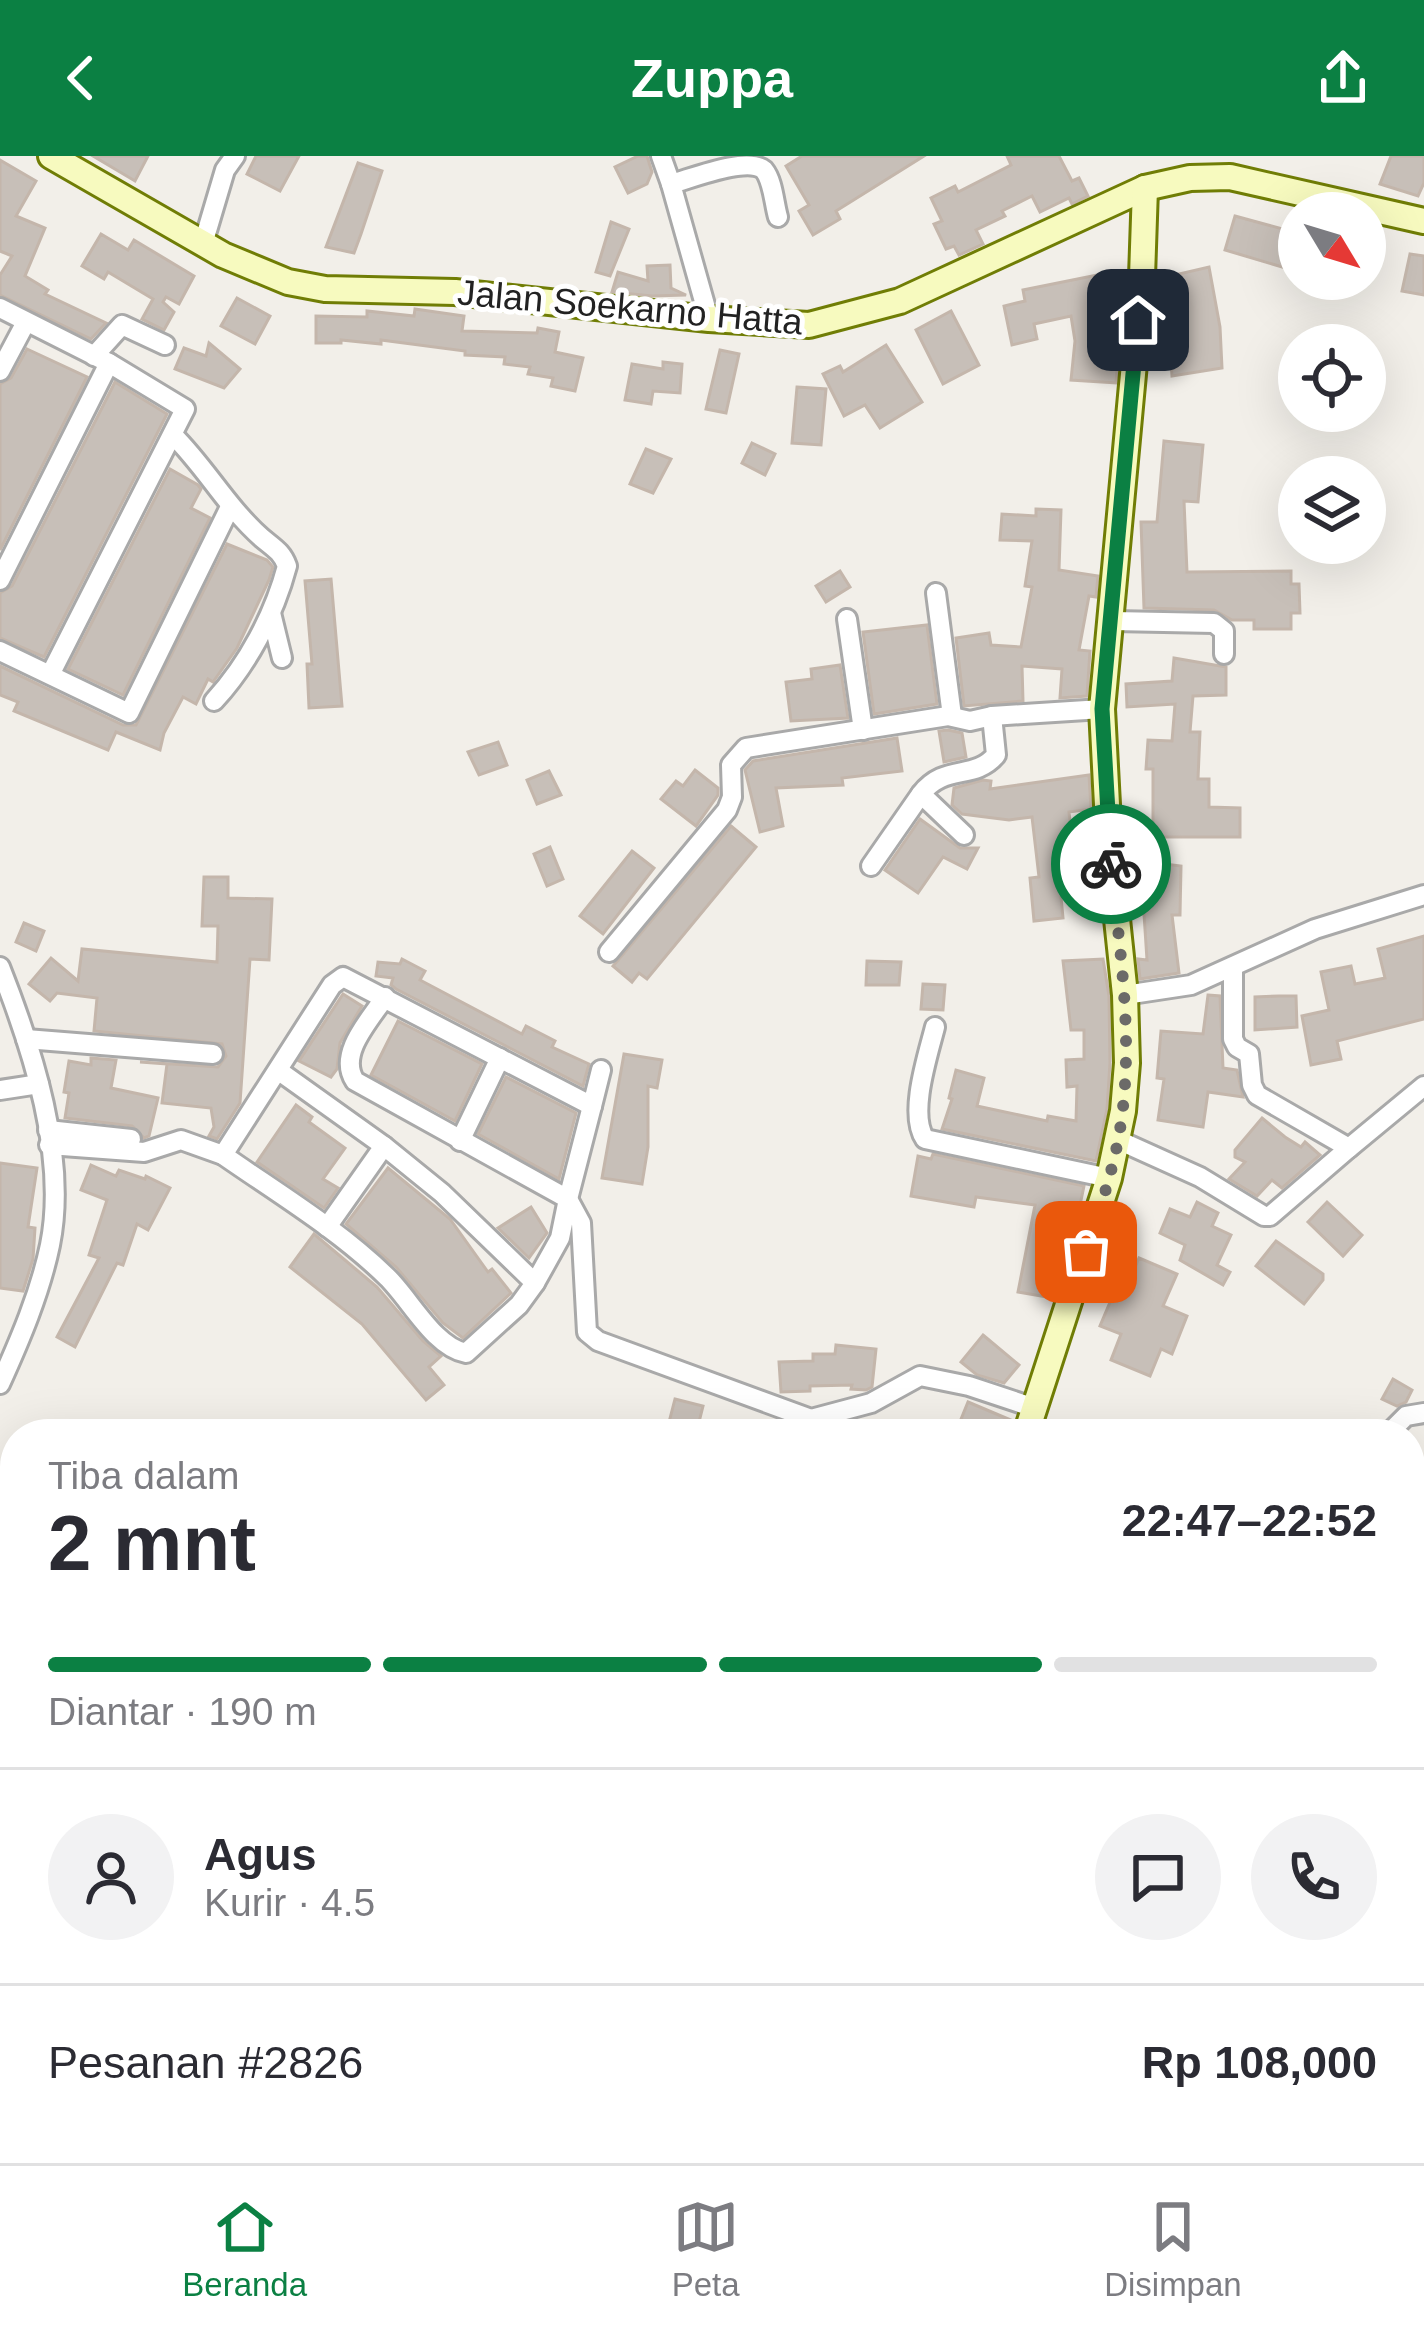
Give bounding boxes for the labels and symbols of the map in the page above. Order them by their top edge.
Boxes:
north arrow [1278,192,1386,300]
pin [1087,269,1189,371]
street label: Jalan Soekarno Hatta [456,271,805,343]
courier [1051,804,1171,924]
pin [1035,1201,1137,1303]

